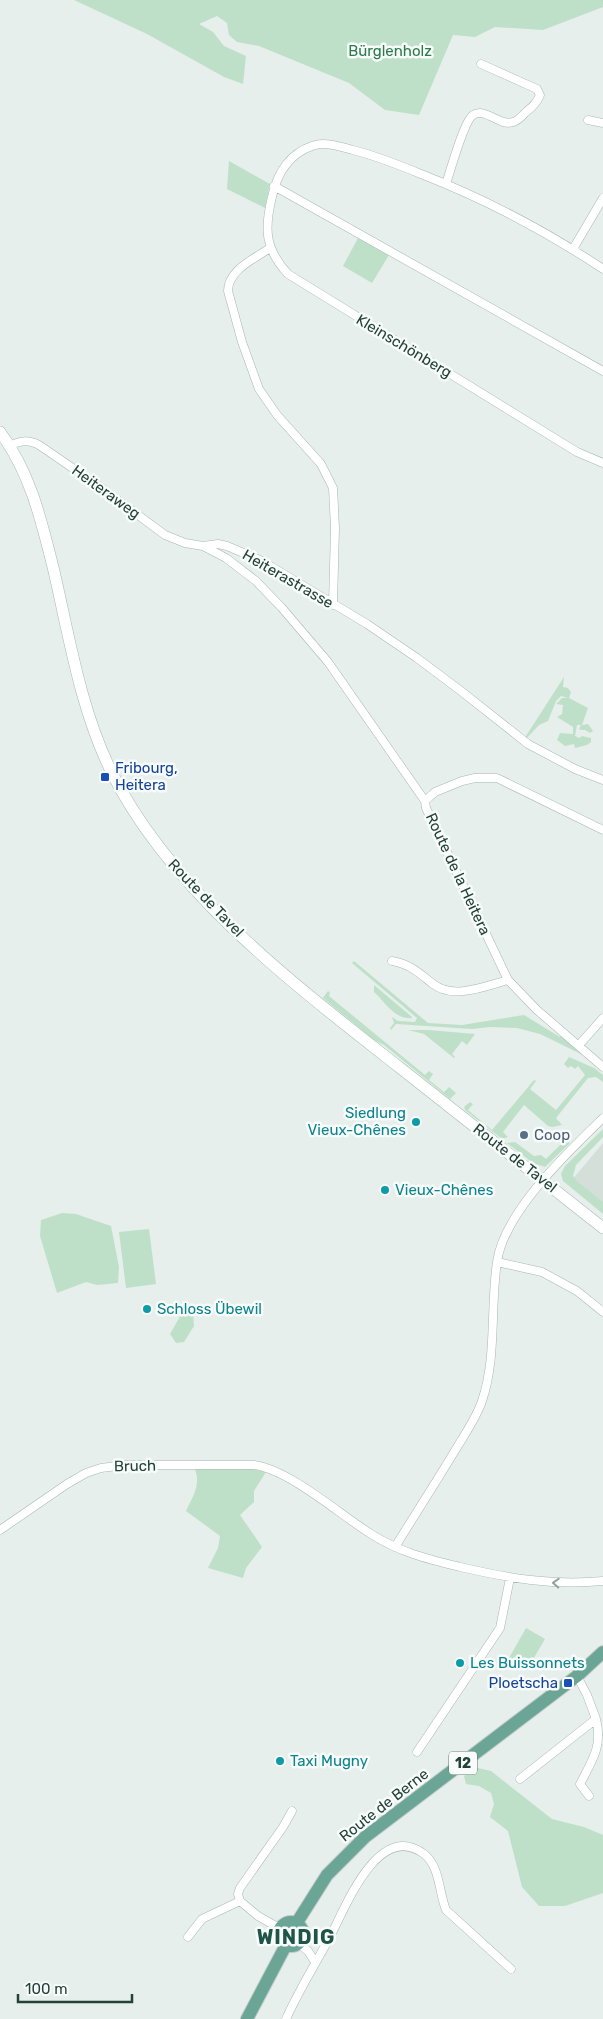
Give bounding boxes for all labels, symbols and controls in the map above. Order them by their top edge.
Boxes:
park label: Bürglenholz [348,42,432,60]
street label: Kleinschönberg [353,310,455,382]
street label: Heiteraweg [68,461,144,523]
street label: Heiterastrasse [239,546,337,612]
place label: Fribourg, Heitera [115,759,178,794]
marker: Fribourg, Heitera [99,771,111,783]
street label: Route de la Heitera [422,810,494,938]
street label: Route de Tavel [164,855,248,941]
place label: Siedlung Vieux-Chênes [308,1104,406,1139]
marker: Siedlung Vieux-Chênes [410,1116,422,1128]
street label: Route de Tavel [469,1120,561,1196]
place label: Coop [534,1126,570,1144]
marker: Coop [518,1129,530,1141]
place label: Vieux-Chênes [395,1181,494,1199]
marker: Vieux-Chênes [379,1184,391,1196]
place label: Schloss Übewil [157,1300,262,1318]
marker: Schloss Übewil [141,1303,153,1315]
street label: Bruch [114,1457,156,1475]
one-way arrow [552,1577,560,1588]
place label: Les Buissonnets [470,1654,585,1672]
marker: Les Buissonnets [454,1657,466,1669]
place label: Ploetscha [489,1674,558,1692]
marker: Ploetscha [562,1677,574,1689]
place label: Taxi Mugny [290,1752,368,1770]
road number: 12 [449,1752,477,1775]
marker: Taxi Mugny [274,1755,286,1767]
street label: Route de Berne [336,1765,432,1845]
district label: WINDIG [257,1925,335,1949]
scale bar [18,1972,131,2004]
text: 100 m [25,1980,67,1998]

